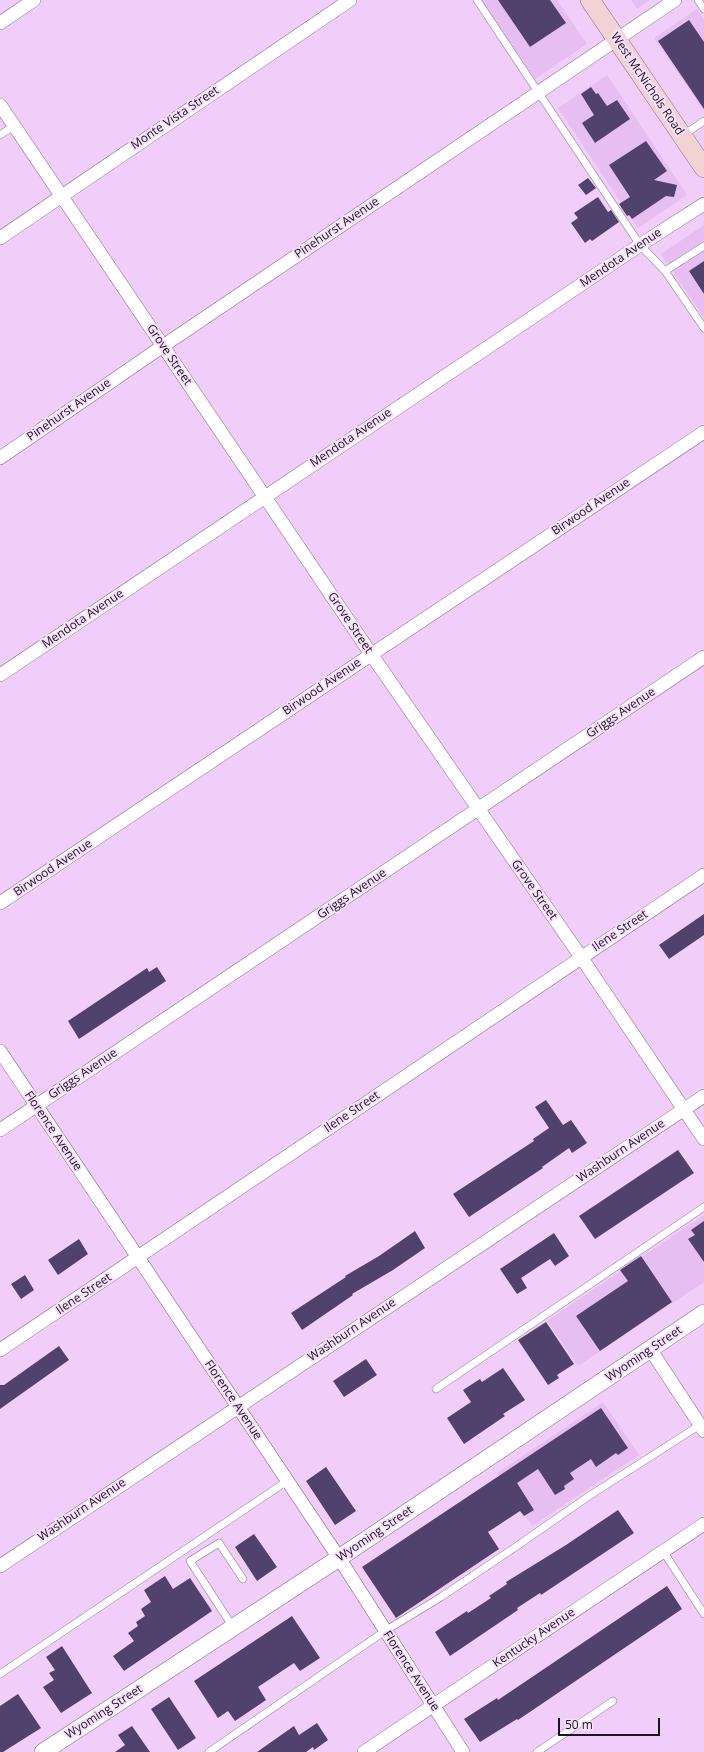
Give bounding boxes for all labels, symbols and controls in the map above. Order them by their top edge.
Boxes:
street label: West McNichols Road [607,30,687,138]
street label: Monte Vista Street [128,83,222,153]
street label: Pinehurst Avenue [292,194,382,262]
street label: Mendota Avenue [577,225,665,291]
street label: Grove Street [143,322,195,388]
street label: Pinehurst Avenue [24,376,114,444]
street label: Mendota Avenue [307,405,395,471]
street label: Birwood Avenue [549,475,633,539]
street label: Mendota Avenue [39,586,127,652]
street label: Grove Street [324,590,376,656]
street label: Birwood Avenue [280,655,364,719]
street label: Griggs Avenue [584,685,658,741]
street label: Birwood Avenue [11,836,95,900]
street label: Grove Street [508,857,560,923]
street label: Griggs Avenue [315,866,389,922]
street label: Ilene Street [590,907,650,955]
street label: Griggs Avenue [46,1046,120,1102]
street label: Florence Avenue [21,1088,85,1174]
street label: Ilene Street [322,1088,382,1136]
street label: Washburn Avenue [574,1116,668,1186]
street label: Ilene Street [54,1270,114,1318]
street label: Washburn Avenue [305,1295,399,1365]
street label: Wyoming Street [603,1323,685,1385]
street label: Florence Avenue [201,1357,265,1443]
street label: Washburn Avenue [35,1475,129,1545]
street label: Wyoming Street [334,1503,416,1565]
street label: Kentucky Avenue [490,1605,578,1671]
street label: Florence Avenue [380,1628,442,1714]
street label: Wyoming Street [63,1682,145,1742]
scale bar [560,1710,662,1736]
text: 50 m [565,1716,593,1733]

